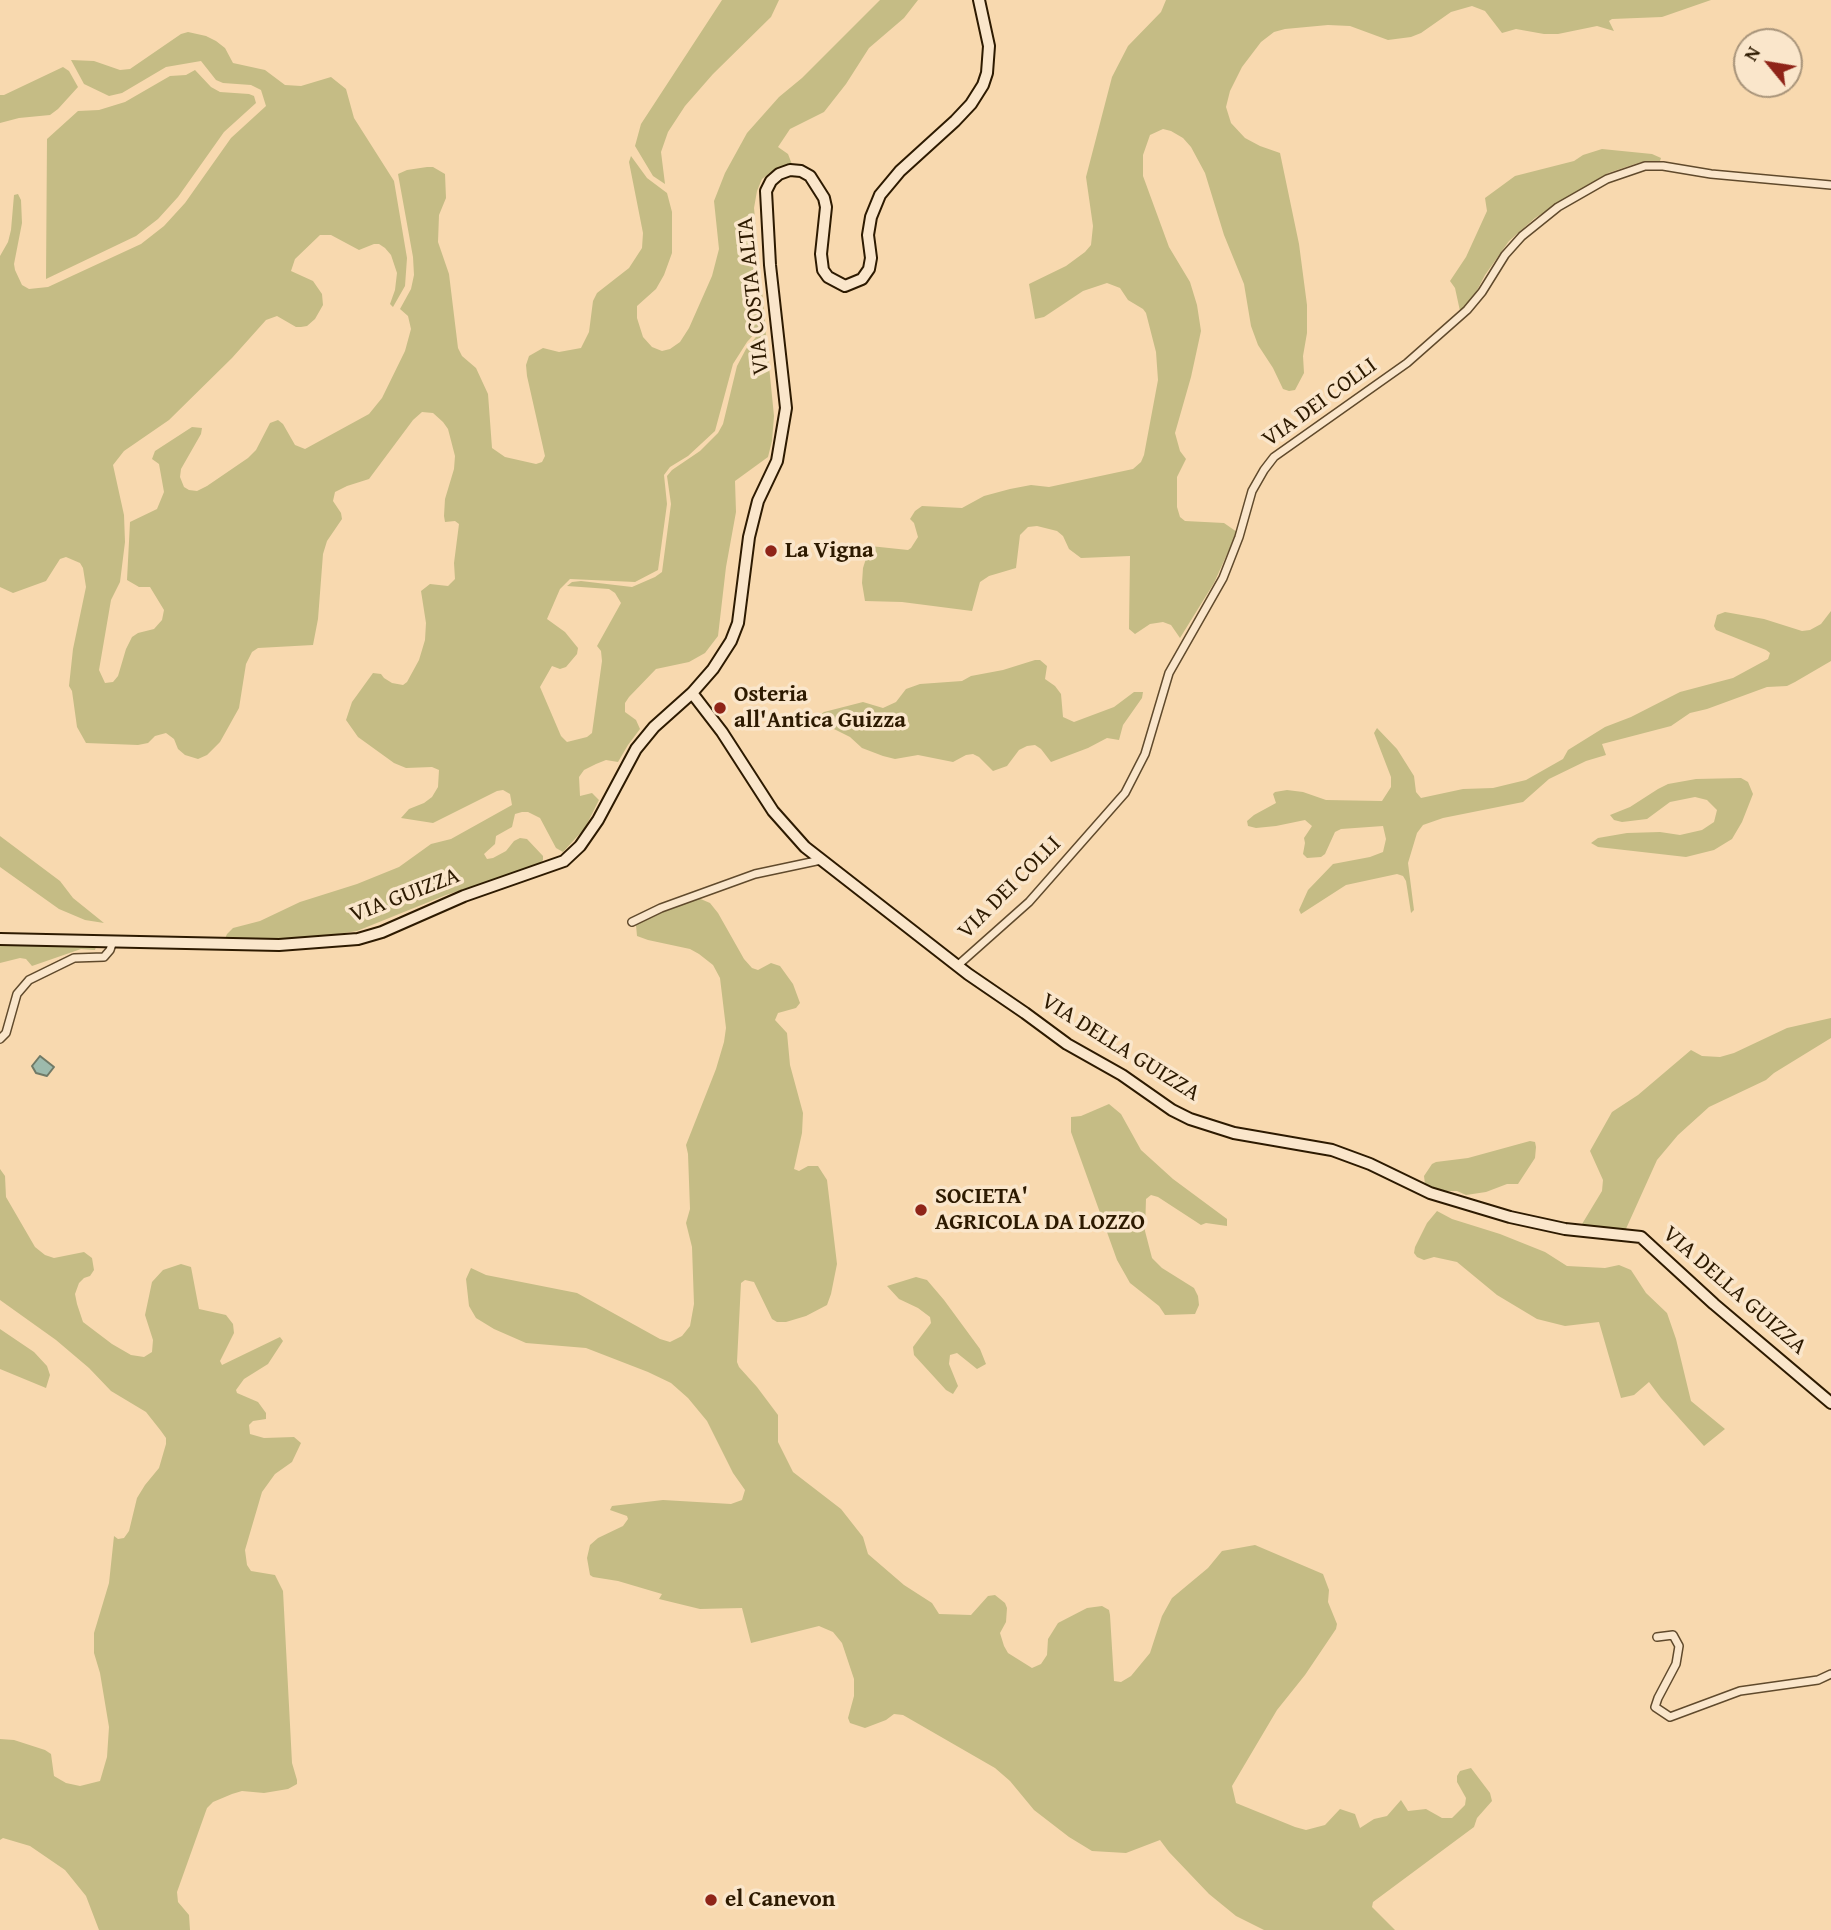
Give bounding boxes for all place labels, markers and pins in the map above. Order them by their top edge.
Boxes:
place label: La Vigna [785,537,874,565]
marker: La Vigna [763,543,779,559]
place label: Osteria all'Antica Guizza [734,681,906,735]
marker: Osteria all'Antica Guizza [712,700,728,716]
place label: SOCIETA' AGRICOLA DA LOZZO [935,1183,1145,1237]
marker: SOCIETA' AGRICOLA DA LOZZO [913,1202,929,1218]
place label: el Canevon [725,1886,835,1914]
marker: el Canevon [703,1892,719,1908]

